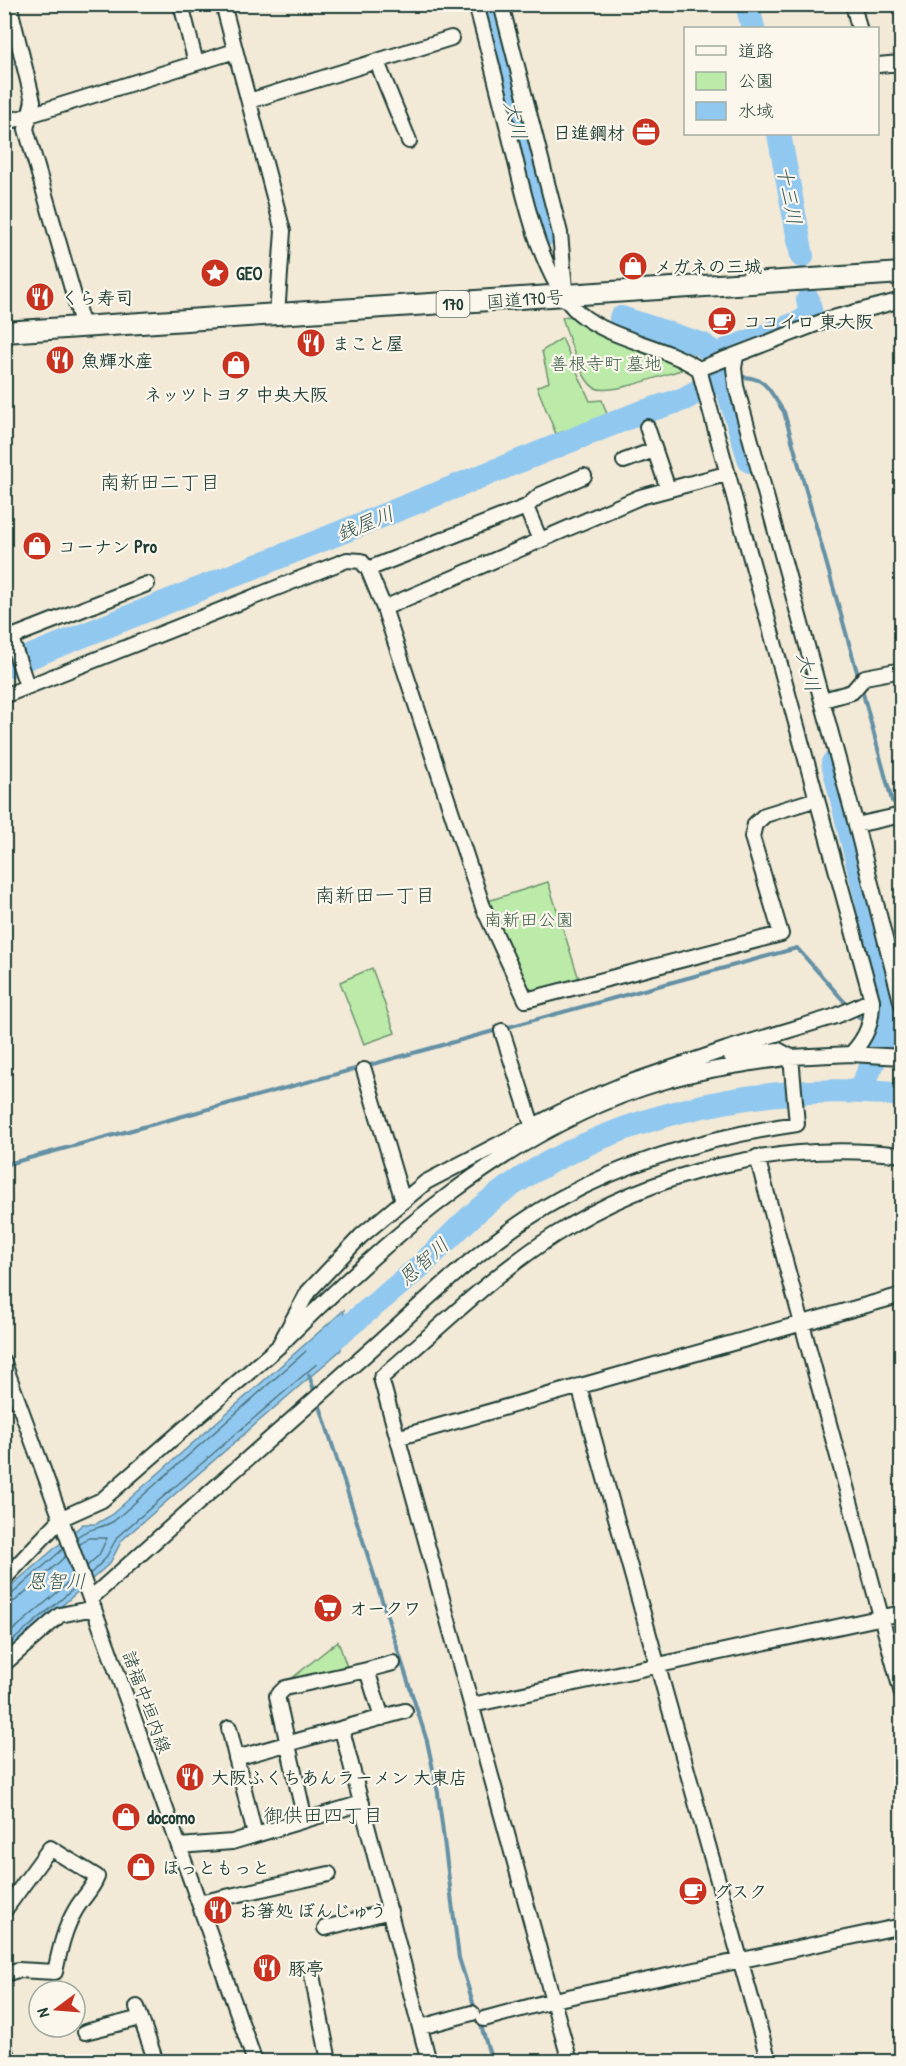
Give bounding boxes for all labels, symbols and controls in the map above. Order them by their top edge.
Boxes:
legend [684,27,879,135]
text: 道路 [738,38,774,63]
text: 公園 [738,68,774,93]
water label: 大川 [498,97,534,143]
text: 水域 [738,98,774,123]
office icon: 日進鋼材 [630,116,662,148]
place label: 日進鋼材 [553,120,625,145]
water label: 十三川 [771,163,809,227]
shop icon: メガネの三城 [617,250,649,282]
place label: メガネの三城 [654,254,762,279]
place icon: GEO [199,257,231,289]
place label: GEO [236,261,263,286]
restaurant icon: くら寿司 [24,281,56,313]
street label: 国道170号 [485,284,565,314]
place label: くら寿司 [61,285,133,310]
road number: 170 [436,291,470,317]
cafe icon: ココイロ 東大阪 [706,305,738,337]
place label: ココイロ 東大阪 [743,309,873,334]
restaurant icon: まこと屋 [295,327,327,359]
place label: まこと屋 [332,331,404,356]
restaurant icon: 魚輝水産 [44,344,76,376]
place label: 魚輝水産 [81,348,153,373]
shop icon: ネッツトヨタ 中央大阪 [220,349,252,381]
park label: 善根寺町 墓地 [550,351,662,376]
place label: ネッツトヨタ 中央大阪 [144,382,328,407]
district label: 南新田二丁目 [100,468,220,495]
water label: 銭屋川 [332,499,398,547]
shop icon: コーナン Pro [21,530,53,562]
place label: コーナン Pro [58,534,158,559]
water label: 大川 [791,649,827,695]
district label: 南新田一丁目 [315,881,435,908]
park label: 南新田公園 [484,907,574,932]
water label: 恩智川 [392,1231,454,1291]
water label: 恩智川 [26,1567,86,1594]
supermarket icon: オークワ [312,1592,344,1624]
place label: オークワ [349,1596,421,1621]
street label: 諸福中垣内線 [117,1647,177,1757]
restaurant icon: 大阪ふくちあんラーメン 大東店 [174,1761,206,1793]
place label: 大阪ふくちあんラーメン 大東店 [211,1765,467,1790]
shop icon: docomo [110,1801,142,1833]
district label: 御供田四丁目 [263,1801,383,1828]
place label: docomo [147,1805,196,1830]
shop icon: ほっともっと [125,1851,157,1883]
place label: ほっともっと [162,1855,270,1880]
cafe icon: グスク [677,1875,709,1907]
place label: グスク [714,1879,767,1904]
restaurant icon: お箸処 ぼんじゅう [202,1894,234,1926]
place label: お箸処 ぼんじゅう [239,1898,387,1923]
restaurant icon: 豚亭 [251,1952,283,1984]
place label: 豚亭 [288,1956,324,1981]
north arrow [27,1979,87,2039]
text: N [31,2006,54,2020]

